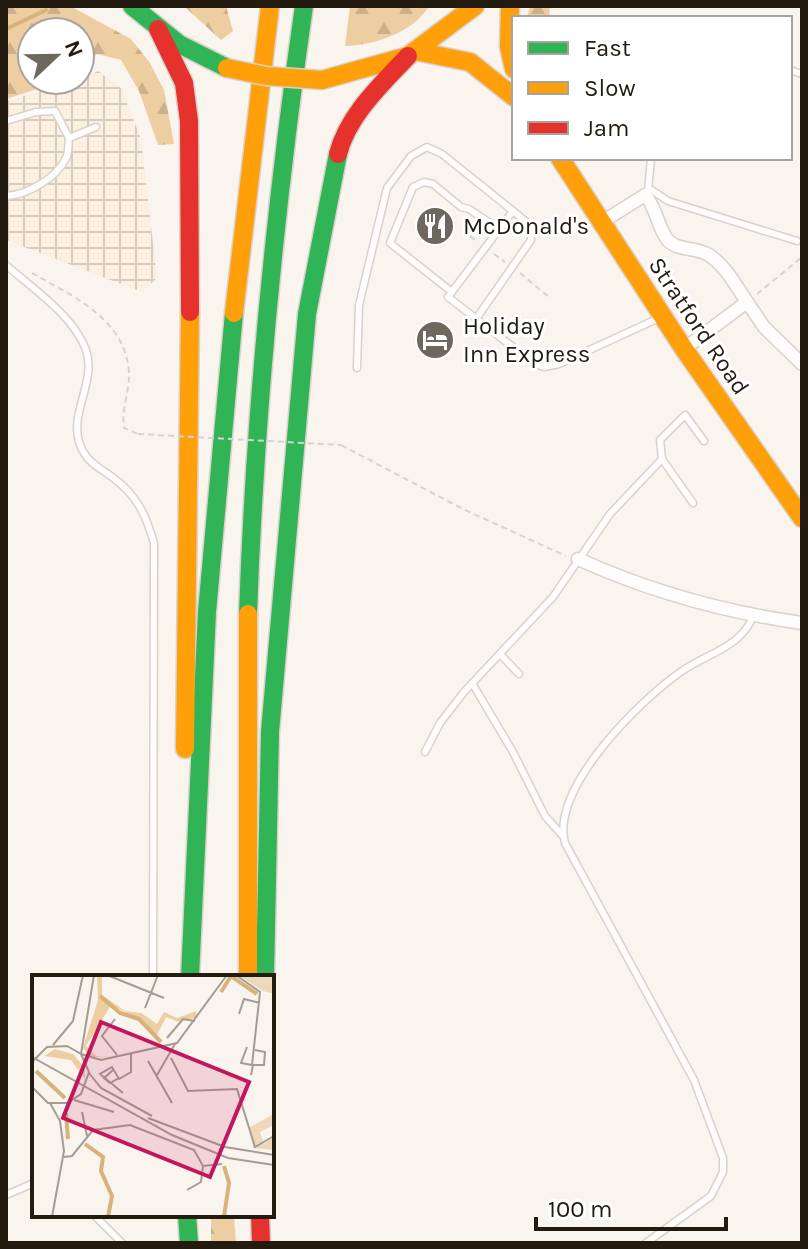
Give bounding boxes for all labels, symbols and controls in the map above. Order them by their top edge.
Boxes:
north arrow [16,16,96,96]
legend [512,16,792,160]
text: Fast [584,34,631,62]
text: N [59,37,89,61]
text: Slow [584,74,636,102]
text: Jam [584,114,629,142]
restaurant icon: McDonald's [414,205,456,247]
place label: McDonald's [463,212,589,240]
street label: Stratford Road [643,252,755,400]
place label: Holiday Inn Express [463,312,590,368]
hotel icon: Holiday Inn Express [414,319,456,361]
inset map [32,975,274,1217]
scale bar [536,1181,726,1231]
text: 100 m [548,1195,613,1223]

